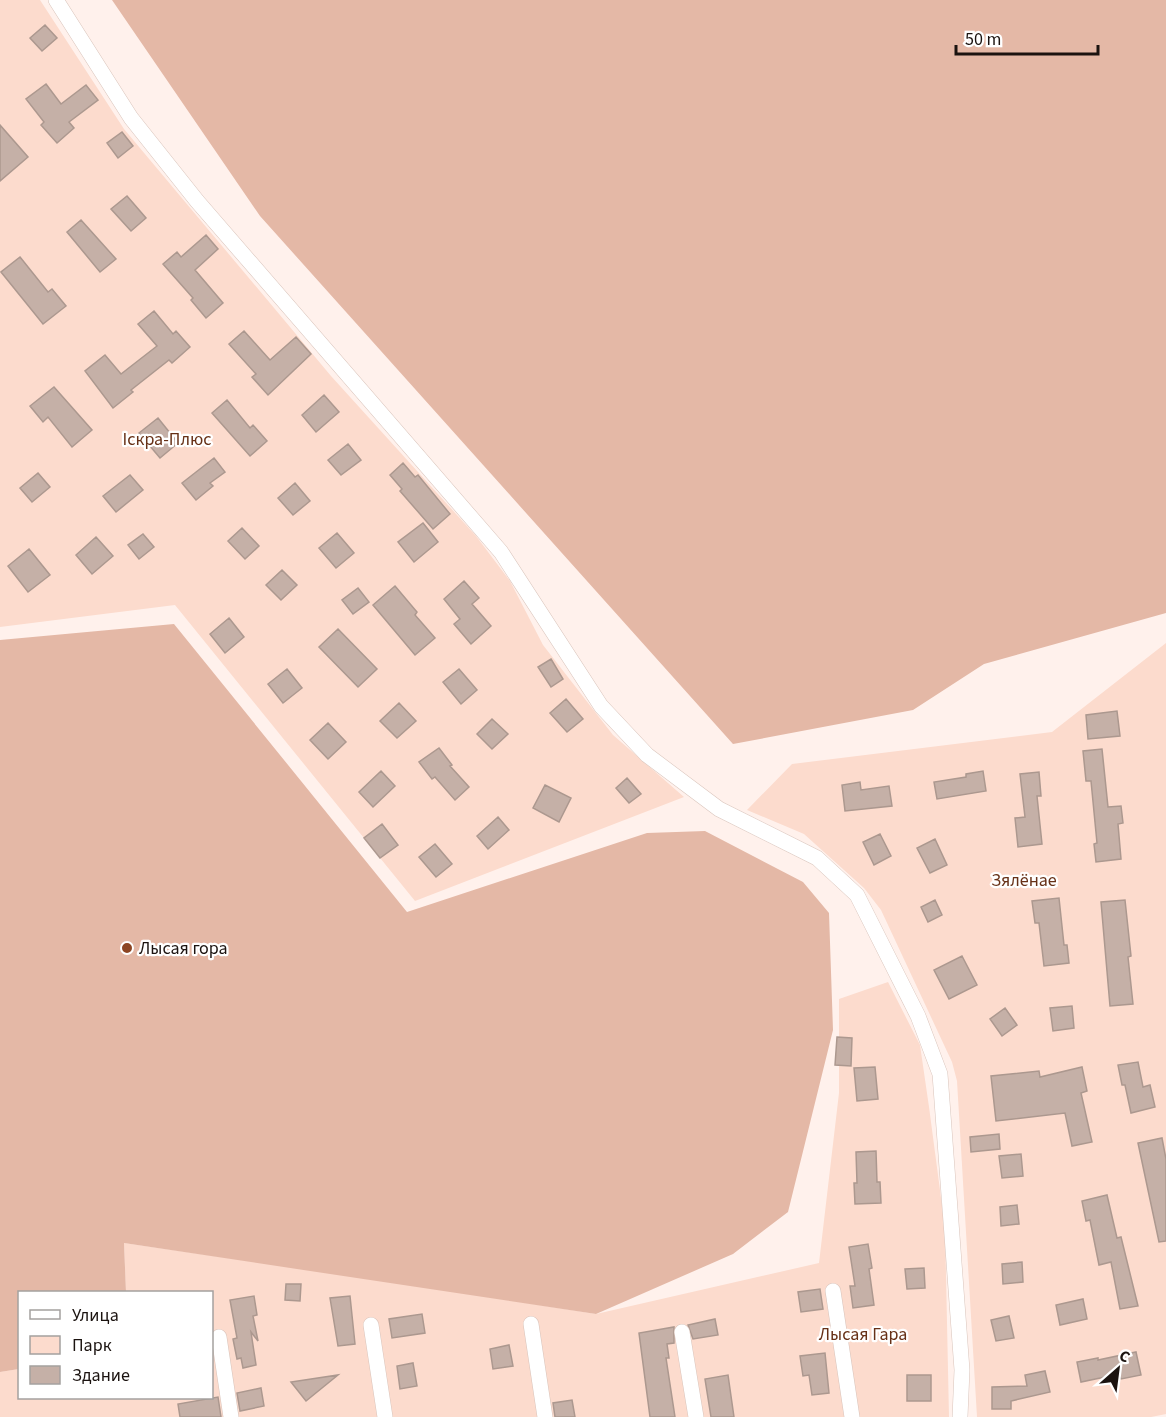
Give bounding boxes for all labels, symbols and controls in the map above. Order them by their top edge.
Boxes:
scale bar [956,18,1098,56]
text: 50 m [965,27,1001,52]
park label: Іскра-Плюс [123,427,211,452]
park label: Зялёнае [991,868,1057,893]
place label: Лысая гора [139,936,228,961]
marker: Лысая гора [120,941,134,955]
legend [18,1291,213,1399]
text: Улица [72,1303,119,1328]
park label: Лысая Гара [819,1322,907,1347]
text: Парк [72,1333,112,1358]
north arrow [1088,1339,1148,1399]
text: С [1115,1345,1134,1369]
text: Здание [72,1363,130,1388]

